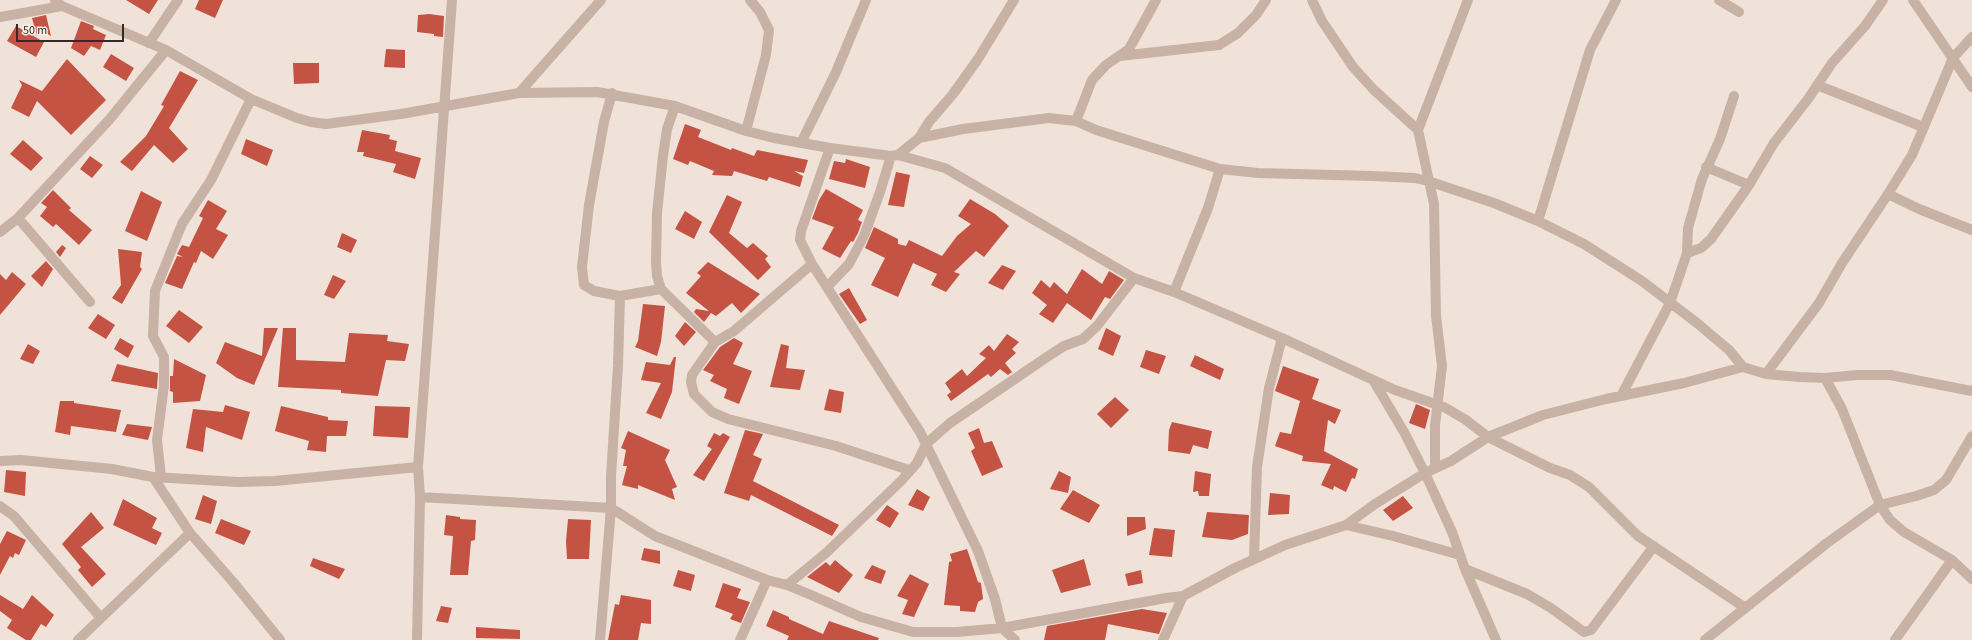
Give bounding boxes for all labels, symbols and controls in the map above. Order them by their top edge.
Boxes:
scale bar [18,16,126,42]
text: 50 m [23,22,47,39]

